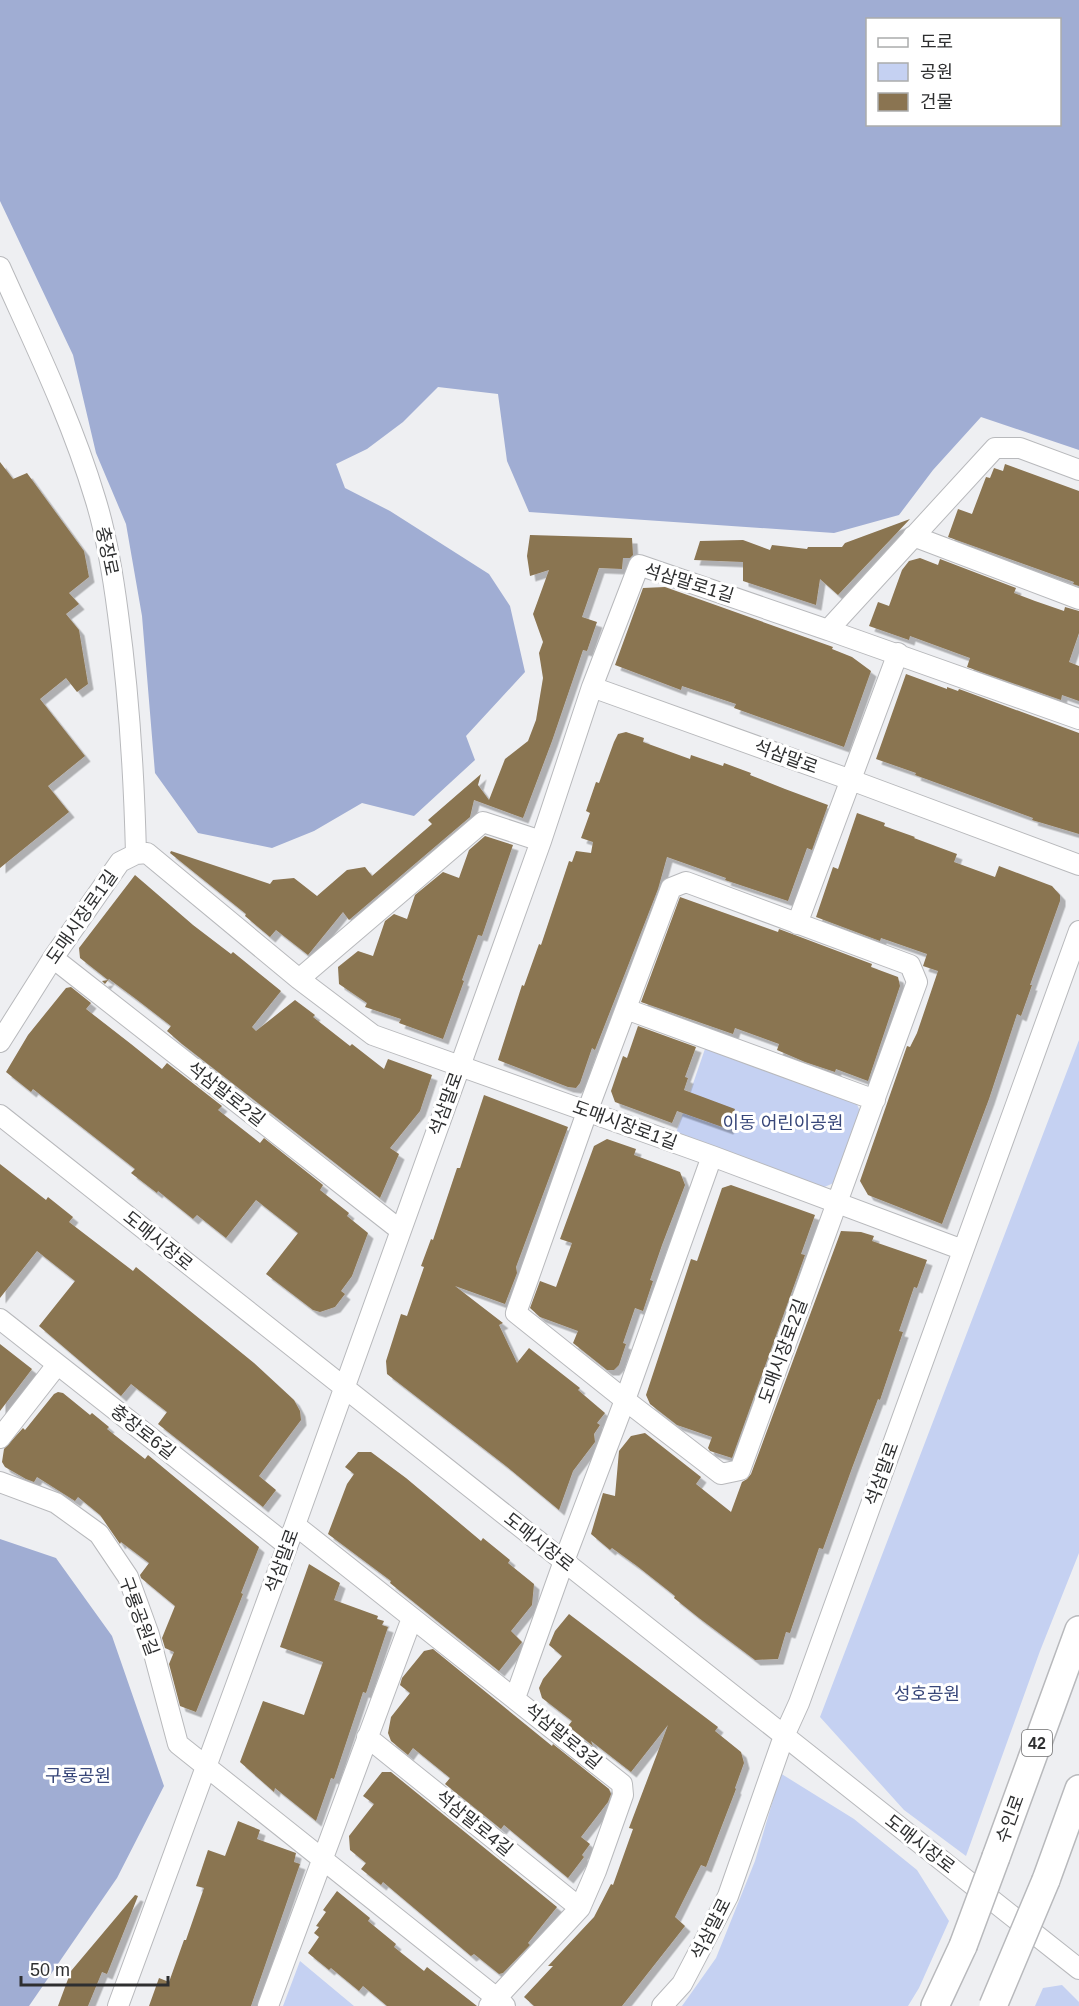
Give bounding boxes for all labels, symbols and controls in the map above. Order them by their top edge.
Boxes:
legend [866,18,1061,126]
text: 도로 [920,32,953,52]
text: 공원 [920,62,953,82]
text: 건물 [920,92,953,112]
street label: 충장로 [92,525,122,577]
street label: 석삼말로1길 [642,560,736,606]
street label: 석삼말로 [751,736,821,778]
street label: 도매시장로1길 [42,866,122,968]
street label: 석삼말로2길 [183,1058,269,1130]
street label: 석삼말로 [425,1069,467,1139]
street label: 도매시장로1길 [570,1097,680,1153]
park label: 이동 어린이공원 [723,1113,843,1133]
street label: 도매시장로 [120,1207,196,1275]
street label: 도매시장로2길 [755,1296,811,1406]
street label: 충장로6길 [107,1401,179,1463]
street label: 석삼말로 [861,1439,903,1509]
street label: 도매시장로 [500,1509,578,1575]
street label: 석삼말로 [261,1526,303,1596]
street label: 구룡공원길 [115,1574,163,1658]
park label: 성호공원 [894,1684,960,1704]
street label: 석삼말로3길 [521,1699,605,1773]
road number: 42 [1022,1730,1052,1756]
park label: 구룡공원 [45,1766,111,1786]
street label: 석삼말로4길 [432,1786,516,1860]
street label: 수인로 [992,1792,1028,1846]
street label: 도매시장로 [881,1811,959,1877]
street label: 석삼말로 [687,1895,735,1963]
scale bar [21,1949,168,1987]
text: 50 m [30,1960,70,1980]

